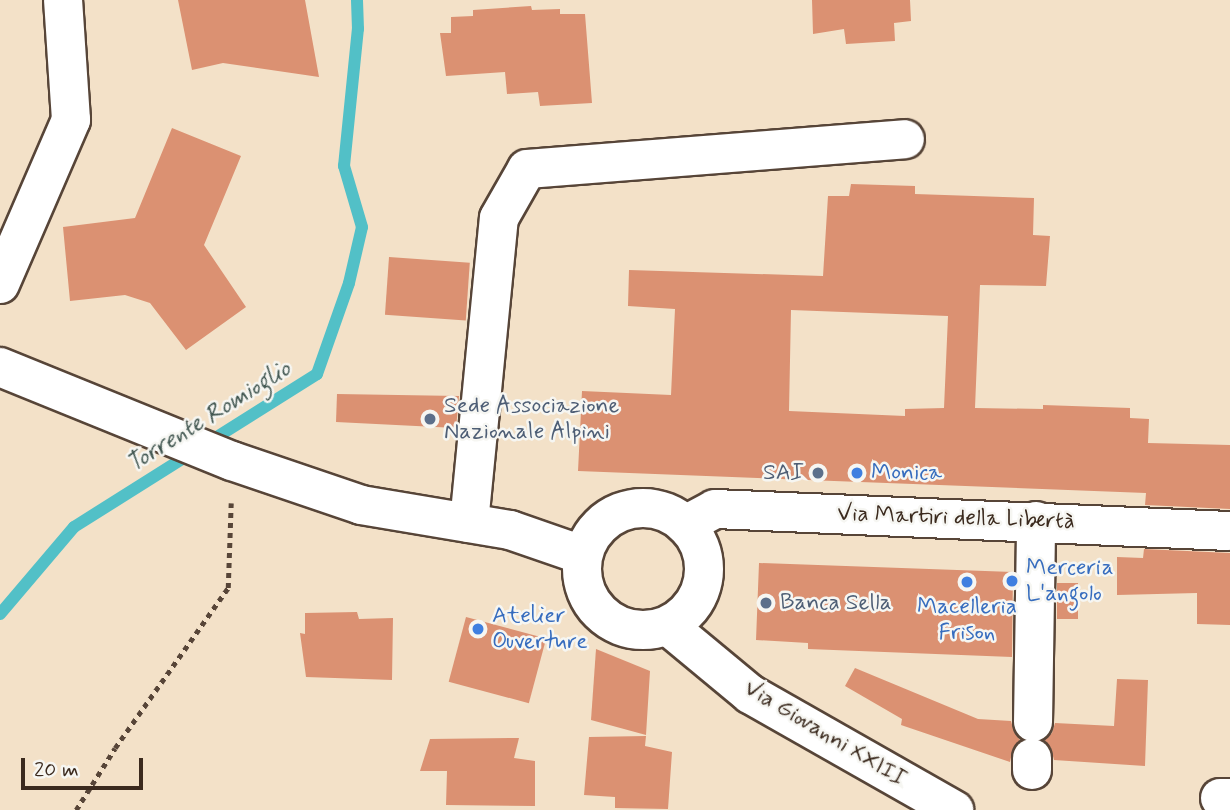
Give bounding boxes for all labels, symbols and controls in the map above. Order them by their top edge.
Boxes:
water label: Torrente Romioglio [121,354,297,480]
place label: Sede Associazione Nazionale Alpini [444,392,618,446]
marker: Sede Associazione Nazionale Alpini [422,411,438,427]
place label: SAI [763,459,804,487]
place label: Monica [871,459,942,487]
marker: SAI [810,465,826,481]
marker: Monica [849,465,865,481]
street label: Via Martiri della Libertà [838,500,1074,536]
place label: Merceria L'angolo [1026,554,1113,608]
marker: Merceria L'angolo [1004,573,1020,589]
marker: Macelleria Frison [959,574,975,590]
place label: Banca Sella [780,589,891,617]
place label: Macelleria Frison [917,593,1017,647]
marker: Banca Sella [758,595,774,611]
place label: Atelier Ouverture [492,602,588,656]
marker: Atelier Ouverture [470,621,486,637]
street label: Via Giovanni XXIII [738,674,912,794]
scale bar [24,744,147,788]
text: 20 m [34,756,79,784]

